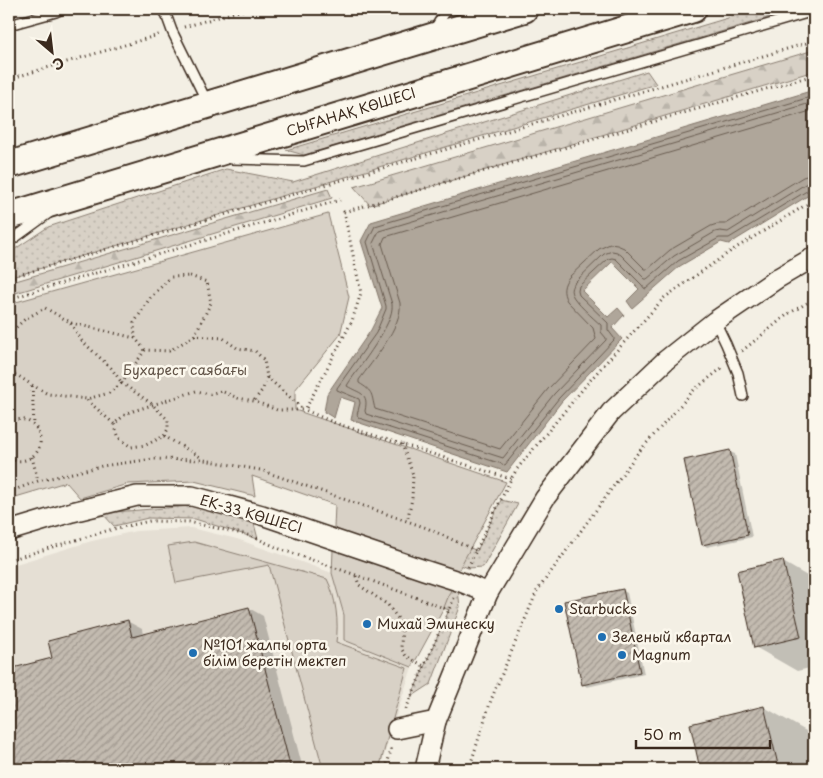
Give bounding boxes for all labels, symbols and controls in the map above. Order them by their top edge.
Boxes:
north arrow [28,28,78,78]
text: С [49,52,68,76]
street label: СЫҒАНАҚ КӨШЕСІ [284,82,418,141]
park label: Бухарест саябағы [123,359,247,380]
street label: ЕК-33 КӨШЕСІ [198,489,305,538]
place label: Starbucks [569,598,637,619]
marker: Starbucks [553,603,565,615]
place label: Михай Эминеску [377,613,495,634]
marker: Михай Эминеску [361,618,373,630]
place label: Зеленый квартал [612,626,731,647]
marker: Зеленый квартал [596,631,608,643]
place label: №101 жалпы орта білім беретін мектеп [203,634,346,671]
place label: Magnum [632,644,691,665]
marker: №101 жалпы орта білім беретін мектеп [187,647,199,659]
marker: Magnum [616,649,628,661]
scale bar [636,718,769,750]
text: 50 m [643,722,682,745]

